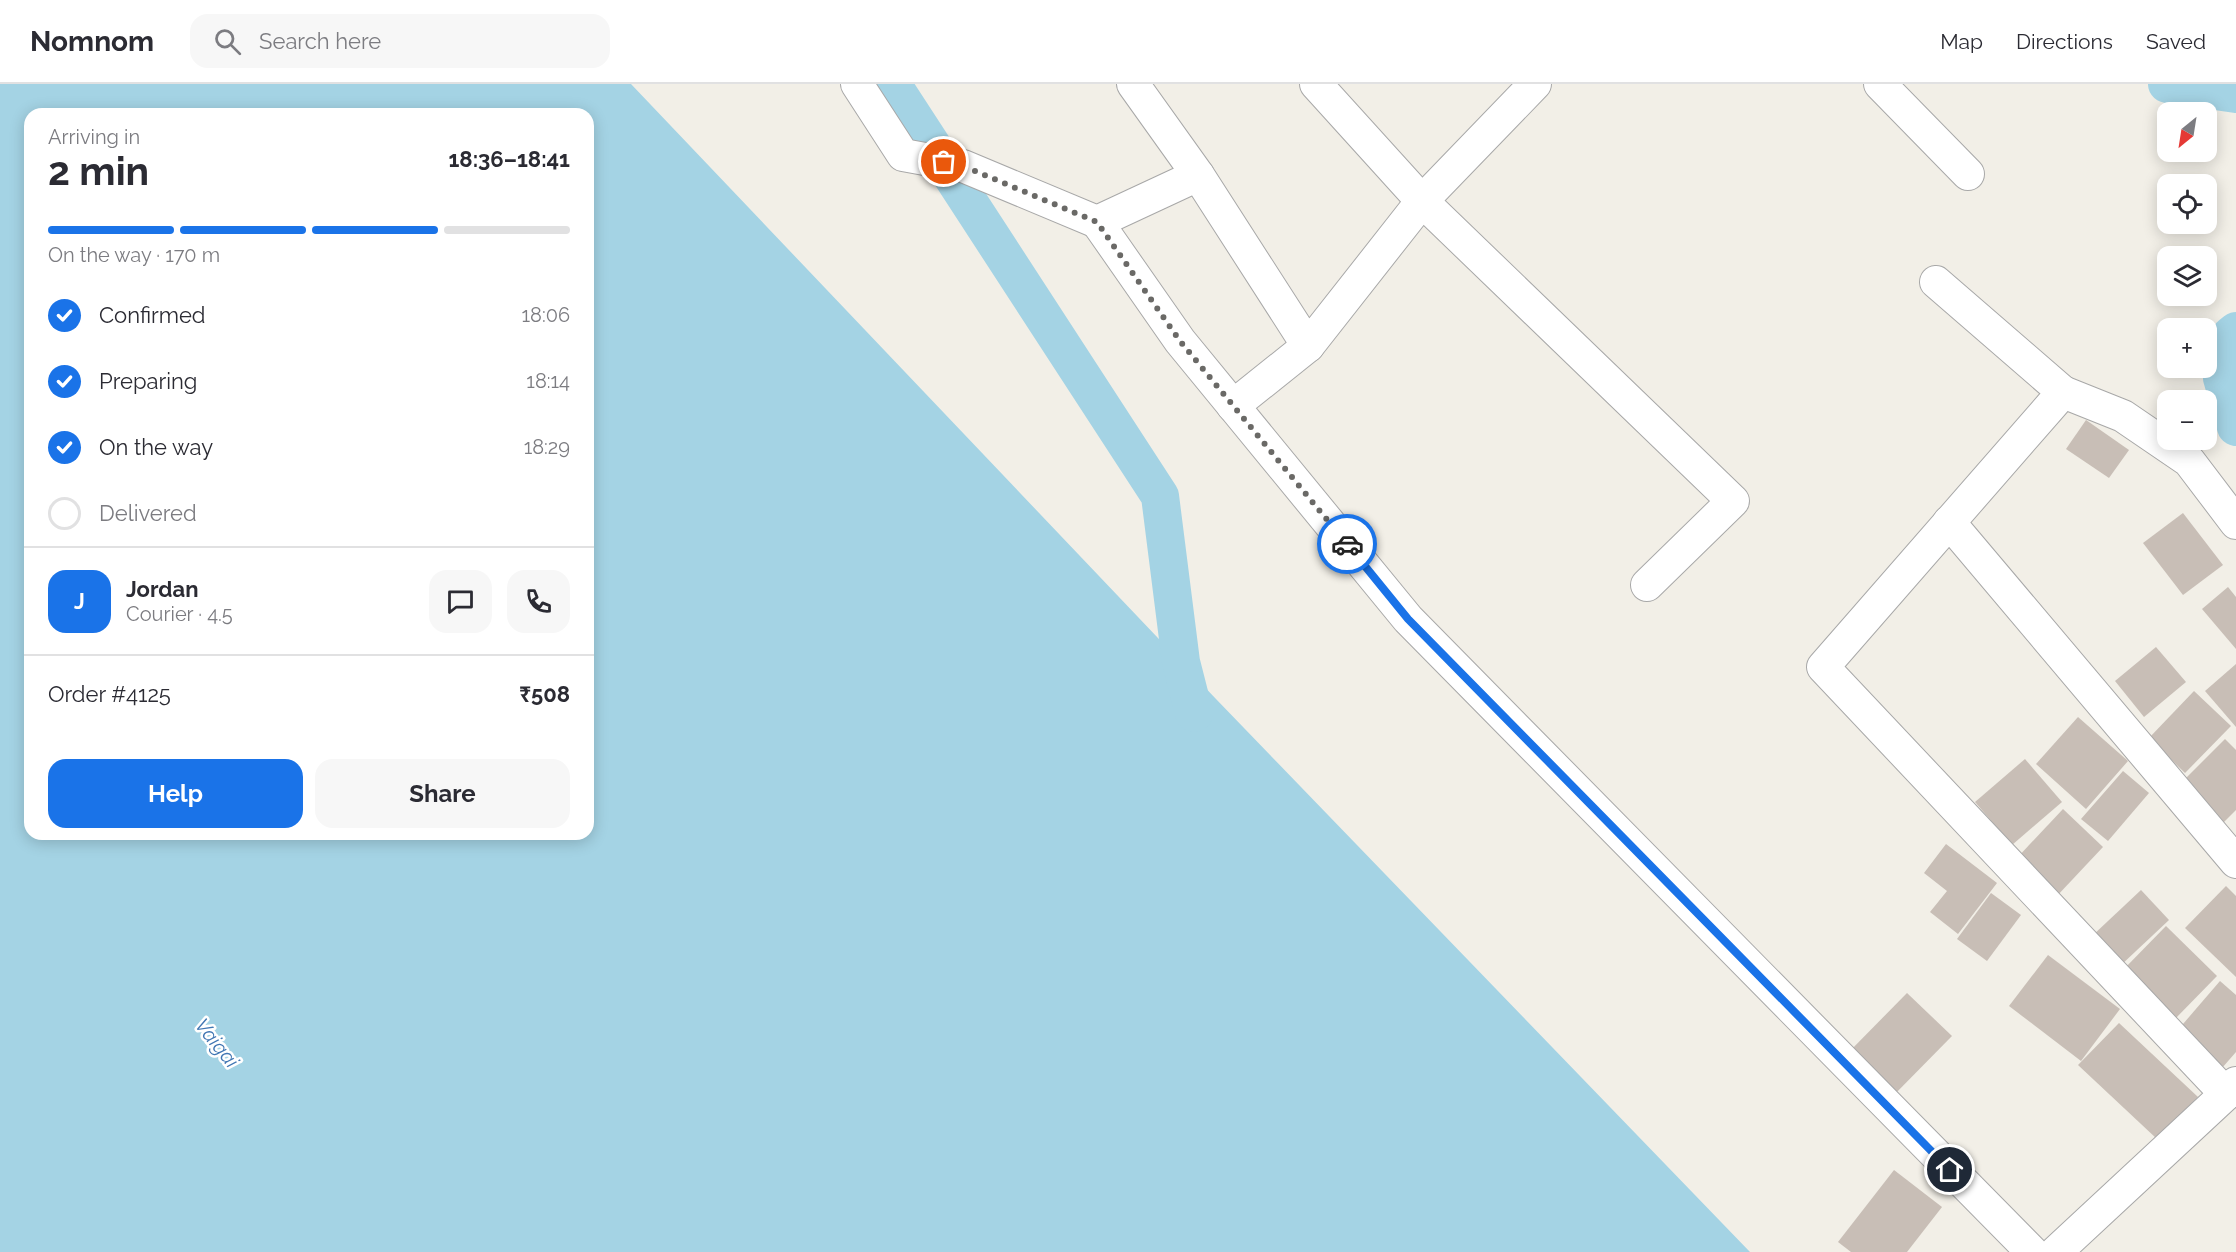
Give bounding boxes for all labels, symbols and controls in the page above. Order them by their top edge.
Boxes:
search box [190,14,610,68]
text: Nomnom [30,25,154,58]
icon: search [211,25,244,58]
text: Search here [259,28,381,54]
text: Map [1940,29,1983,54]
text: Directions [2016,29,2113,54]
text: Saved [2146,29,2206,54]
north arrow [2157,102,2217,162]
map controls [2157,102,2217,450]
text: Arriving in [48,125,140,149]
pin [918,136,969,187]
icon: bag [927,145,960,178]
text: 18:36–18:41 [448,146,570,172]
text: 2 min [48,148,149,194]
button: locate [2157,174,2217,234]
text: On the way · 170 m [48,243,220,267]
button: layers [2157,246,2217,306]
icon: check [48,299,81,332]
text: Confirmed [99,302,206,328]
text: 18:06 [522,303,570,327]
button: + [2157,318,2217,378]
icon: check [48,365,81,398]
text: Preparing [99,368,197,394]
text: 18:14 [526,369,570,393]
button: − [2157,390,2217,450]
icon: check [48,431,81,464]
text: On the way [99,434,213,460]
text: 18:29 [524,435,570,459]
text: Delivered [99,500,197,526]
courier [1317,514,1377,574]
icon: car [1331,528,1364,561]
button: chat [429,570,492,633]
button: phone [507,570,570,633]
text: Jordan [126,576,198,602]
text: J [74,588,85,614]
text: Courier · 4.5 [126,602,233,626]
text: Order #4125 [48,681,171,707]
text: ₹508 [519,681,570,707]
button: Help [48,759,303,828]
button: Share [315,759,570,828]
water label: Vaigai [190,1014,244,1073]
pin [1924,1144,1975,1195]
icon: home [1933,1153,1966,1186]

